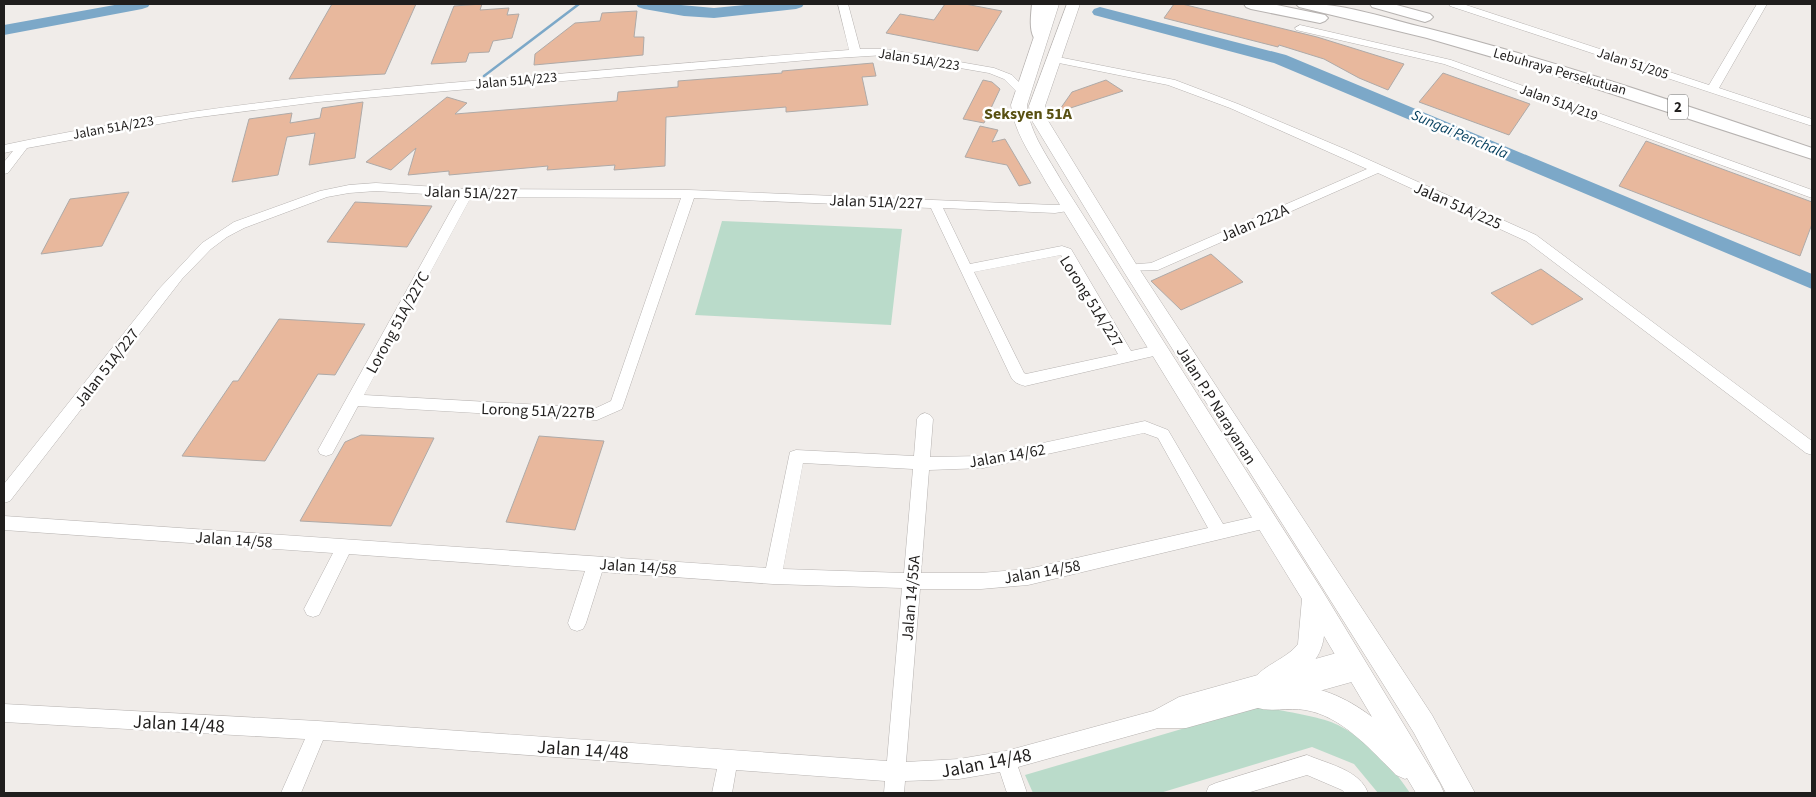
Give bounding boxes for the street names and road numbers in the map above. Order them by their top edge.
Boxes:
street label: Lebuhraya Persekutuan [1491,43,1629,101]
street label: Jalan 51/205 [1594,43,1671,85]
street label: Jalan 51A/223 [877,44,961,76]
street label: Jalan 51A/223 [474,67,558,95]
street label: Jalan 51A/219 [1517,79,1601,126]
road number: 2 [1668,94,1688,120]
street label: Jalan 51A/223 [71,111,155,145]
street label: Jalan 51A/225 [1410,177,1505,235]
street label: Jalan 51A/227 [424,180,518,206]
street label: Jalan 51A/227 [829,189,923,215]
street label: Jalan 222A [1217,199,1292,247]
street label: Lorong 51A/227 [1054,251,1128,352]
street label: Lorong 51A/227C [361,268,435,377]
street label: Jalan 51A/227 [69,324,144,411]
street label: Jalan P.P Narayanan [1171,342,1261,469]
street label: Lorong 51A/227B [481,398,595,424]
street label: Jalan 14/62 [967,438,1047,474]
street label: Jalan 14/58 [195,526,273,554]
street label: Jalan 14/58 [599,553,677,581]
street label: Jalan 14/55A [896,554,926,642]
street label: Jalan 14/58 [1002,554,1082,590]
street label: Jalan 14/48 [132,709,225,740]
street label: Jalan 14/48 [536,734,630,767]
street label: Jalan 14/48 [939,741,1034,785]

